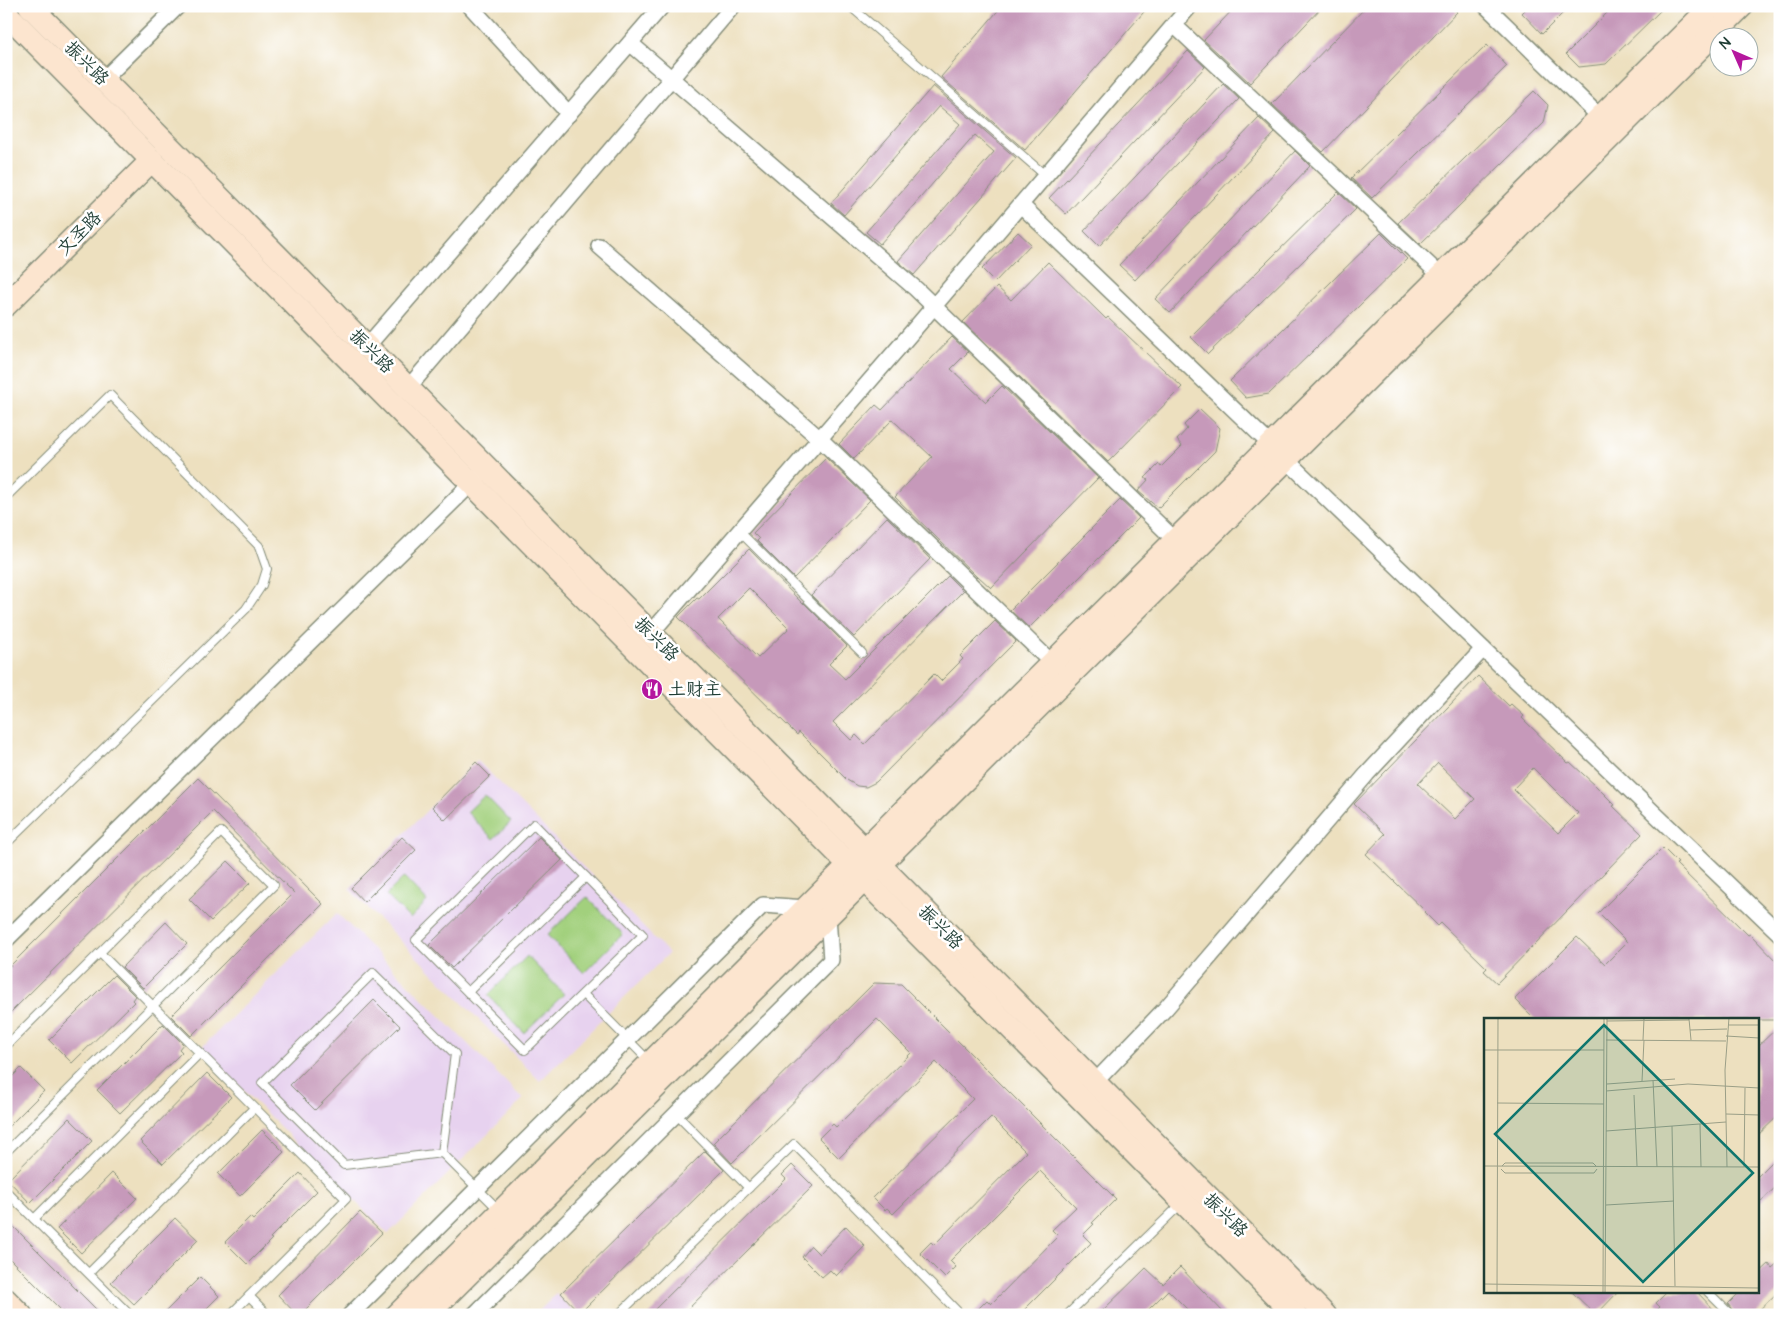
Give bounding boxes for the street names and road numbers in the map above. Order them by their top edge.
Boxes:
street label: 振兴路 [59,35,115,91]
street label: 文圣路 [51,205,107,261]
street label: 振兴路 [344,323,400,379]
street label: 振兴路 [629,611,685,667]
street label: 振兴路 [913,899,969,955]
street label: 振兴路 [1198,1187,1254,1243]

